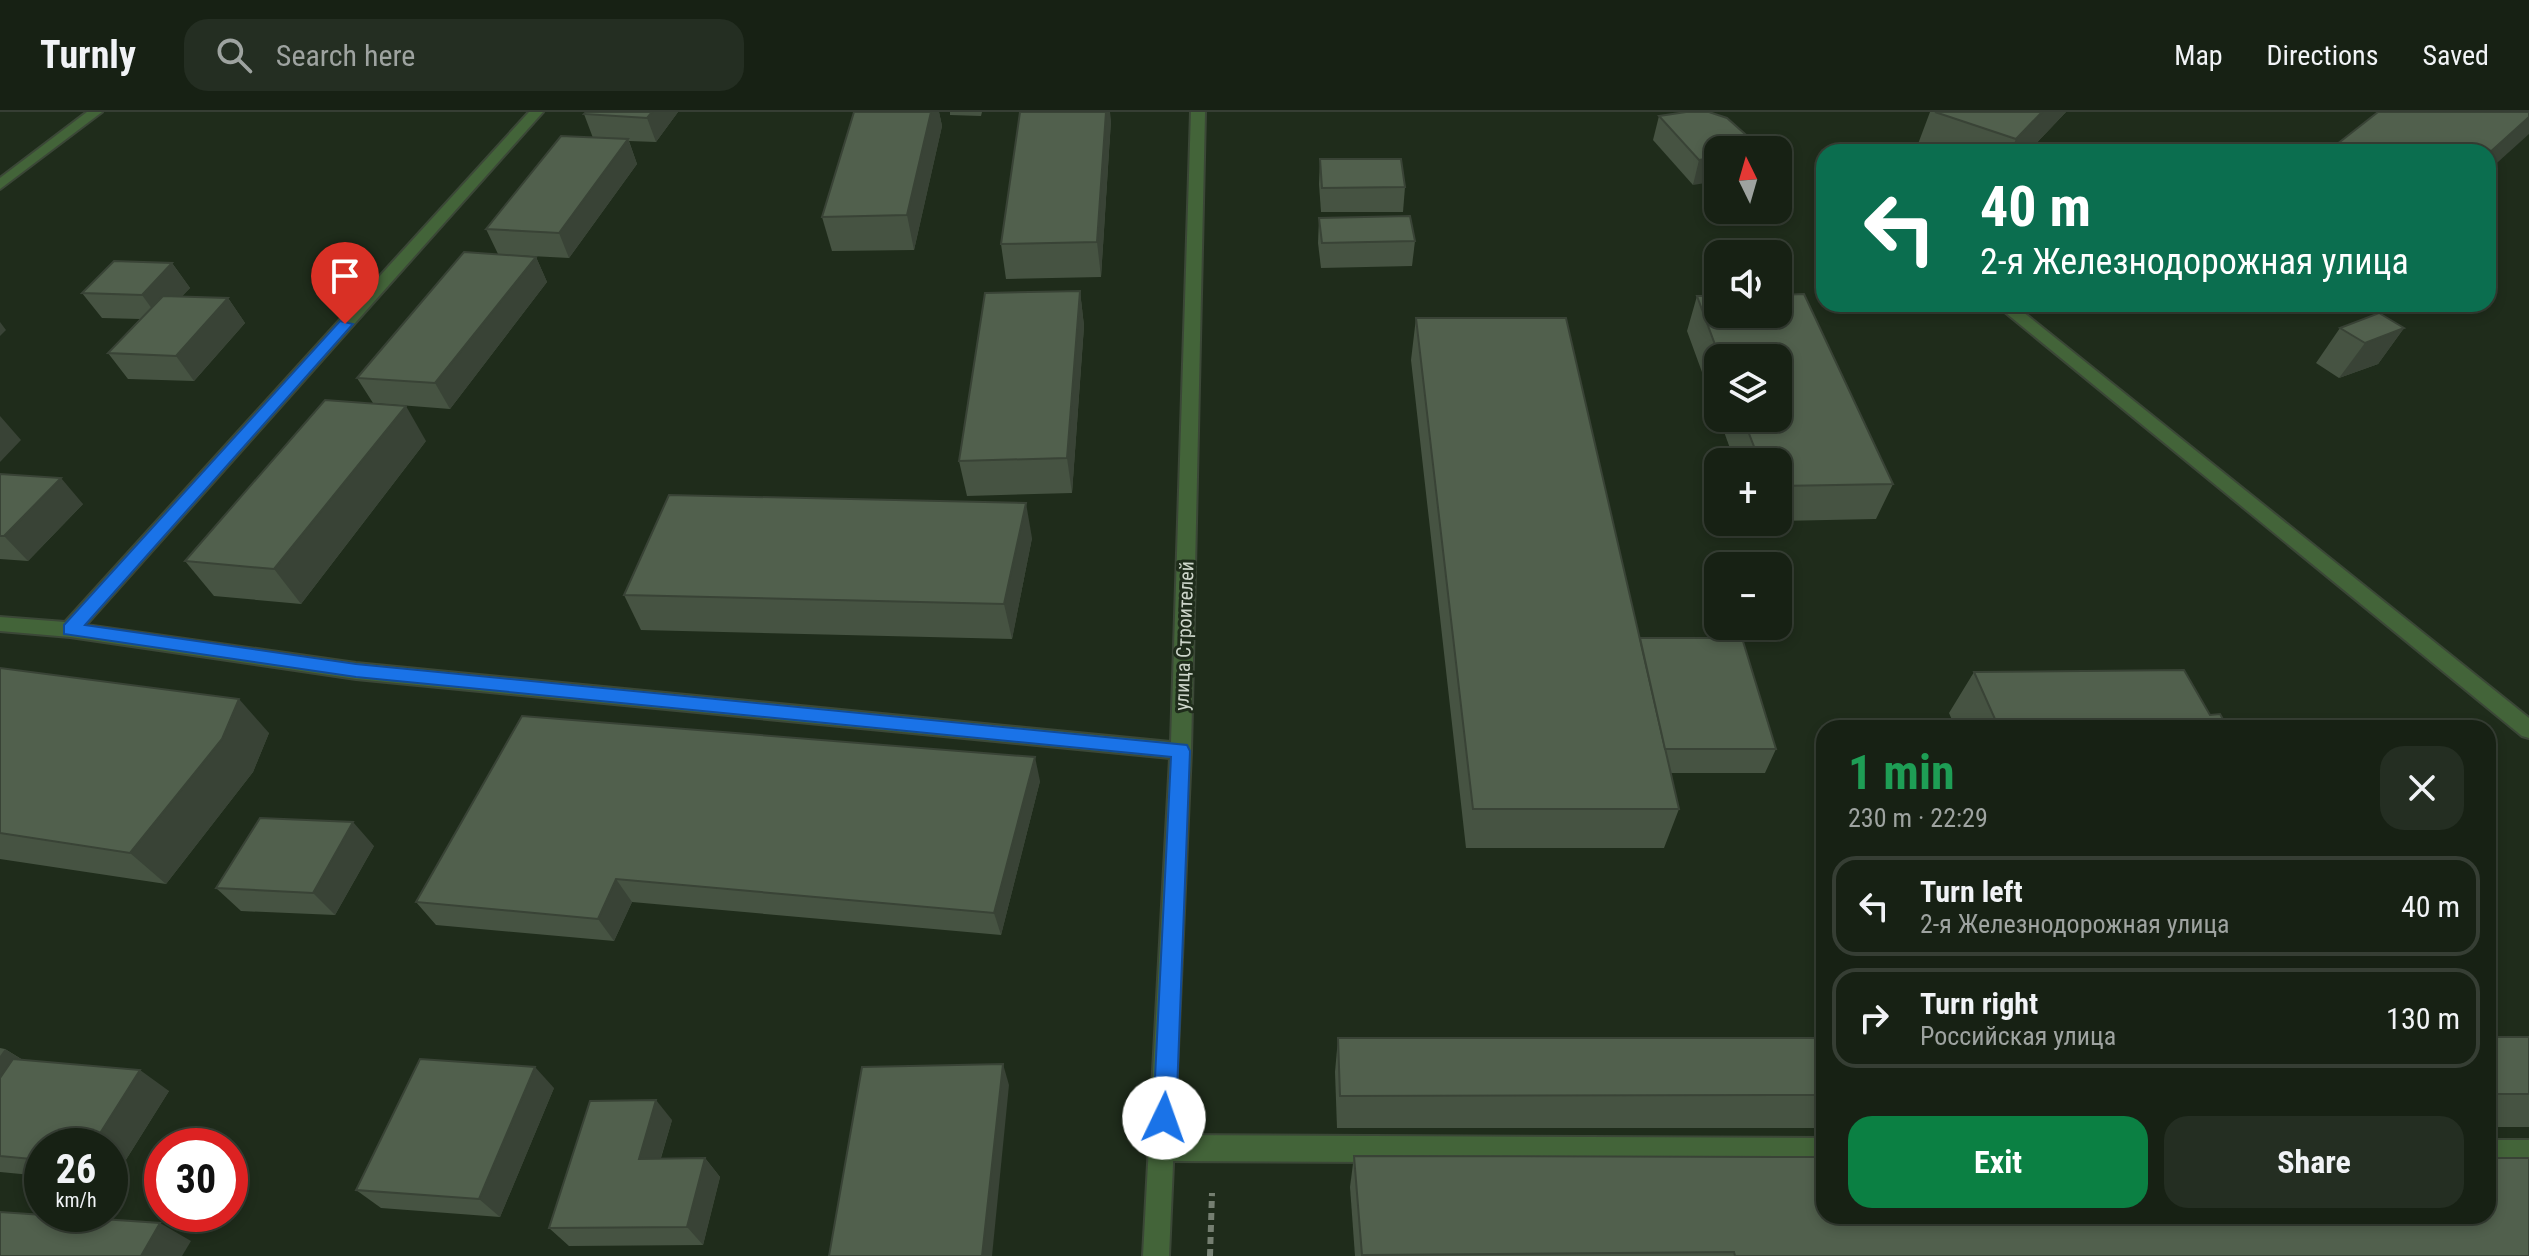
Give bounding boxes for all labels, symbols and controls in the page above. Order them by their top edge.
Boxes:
search box [184,19,744,91]
text: Turnly [40,33,136,77]
icon: search [212,33,256,77]
text: Search here [276,38,415,73]
text: Map [2174,39,2223,72]
text: Directions [2267,39,2378,72]
text: Saved [2422,39,2489,72]
north arrow [1704,136,1792,224]
map controls [1704,136,1792,640]
text: 40 m [1980,174,2091,240]
icon: left [1848,176,1952,280]
button: sound [1704,240,1792,328]
text: 2-я Железнодорожная улица [1980,241,2409,283]
pin [311,242,379,324]
icon: arrive [323,254,367,298]
button: layers [1704,344,1792,432]
button: + [1704,448,1792,536]
button: − [1704,552,1792,640]
street label: улица Строителей [1169,561,1199,711]
text: 1 min [1848,744,1955,801]
button: close [2380,746,2464,830]
text: 230 m · 22:29 [1848,803,1988,833]
text: Turn left [1920,874,2023,909]
icon: left [1852,884,1896,928]
text: 40 m [2401,889,2460,924]
text: 2-я Железнодорожная улица [1920,909,2230,939]
text: Turn right [1920,986,2038,1021]
icon: right [1852,996,1896,1040]
text: 130 m [2386,1001,2460,1036]
text: Российская улица [1920,1021,2116,1051]
position arrow [1122,1076,1206,1160]
button: Exit [1848,1116,2148,1208]
button: Share [2164,1116,2464,1208]
speed limit sign: 30 [144,1128,248,1232]
text: 26 [56,1146,96,1193]
text: km/h [55,1188,97,1212]

